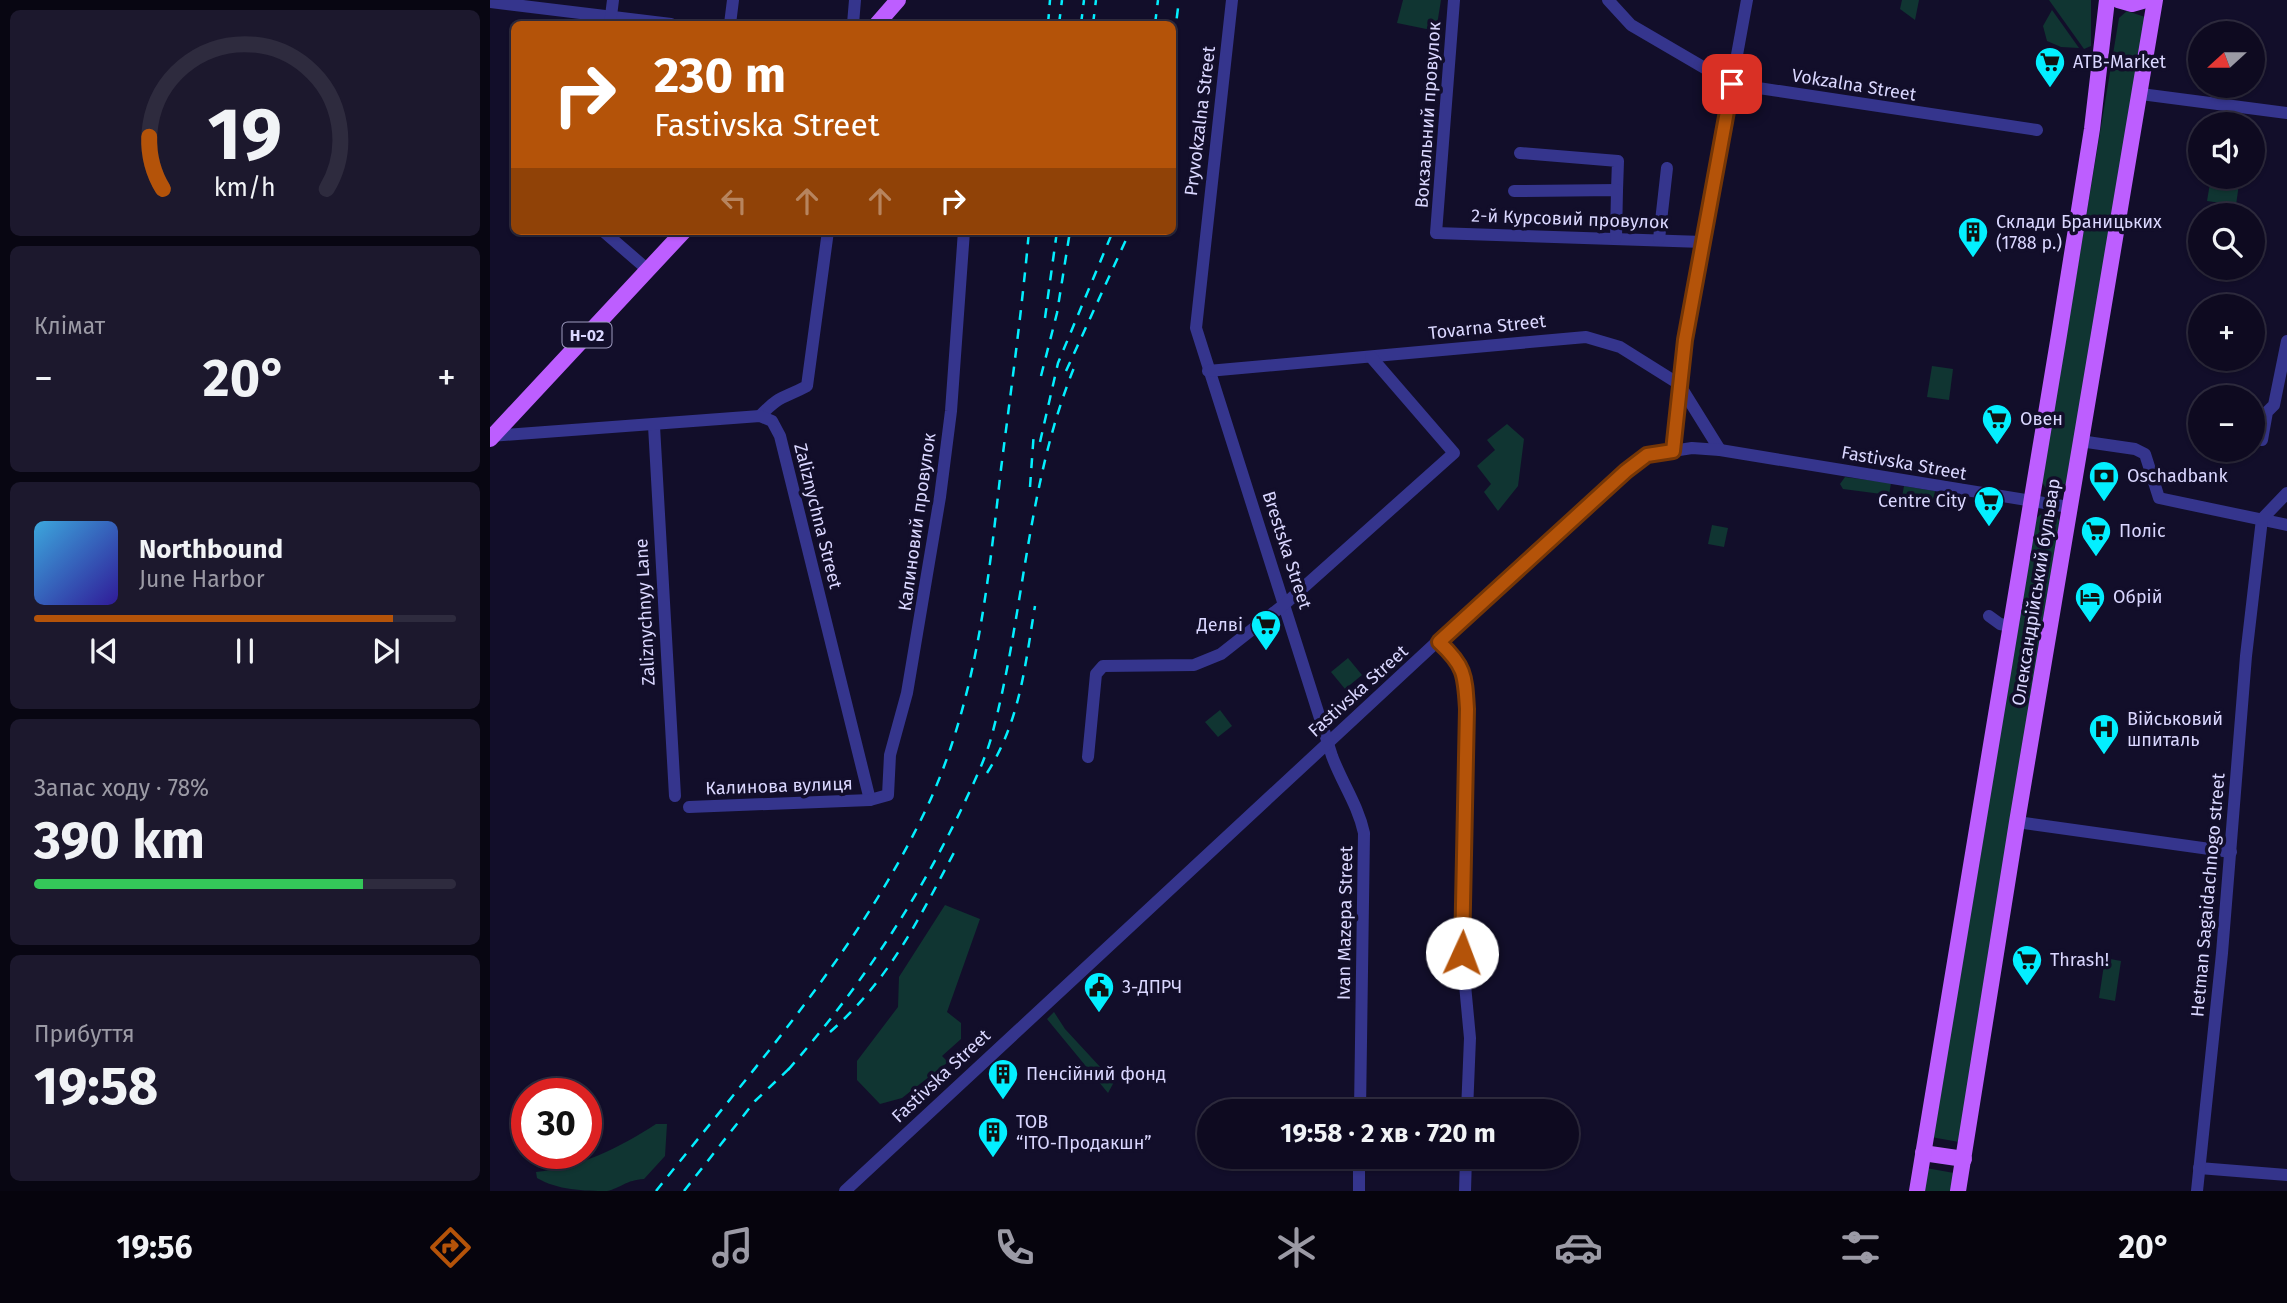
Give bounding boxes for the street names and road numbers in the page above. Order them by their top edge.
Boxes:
street label: Вокзальний провулок [1411,20,1446,209]
street label: Pryvokzalna Street [1180,44,1220,197]
street label: Vokzalna Street [1790,64,1918,106]
street label: 2-й Курсовий провулок [1471,205,1670,233]
street label: Tovarna Street [1427,310,1547,344]
road number: Н-02 [562,322,612,348]
street label: Калиновий провулок [894,431,940,613]
street label: Zaliznychna Street [789,441,847,592]
street label: Fastivska Street [1840,441,1969,485]
street label: Олександрійський бульвар [2007,477,2065,707]
street label: Brestska Street [1258,488,1317,612]
street label: Zaliznychnyy Lane [630,538,660,686]
street label: Fastivska Street [1304,640,1413,742]
street label: Калинова вулиця [705,772,853,800]
street label: Hetman Sagaidachnogo street [2186,772,2230,1018]
street label: Ivan Mazepa Street [1333,845,1357,1000]
street label: Fastivska Street [887,1024,995,1127]

